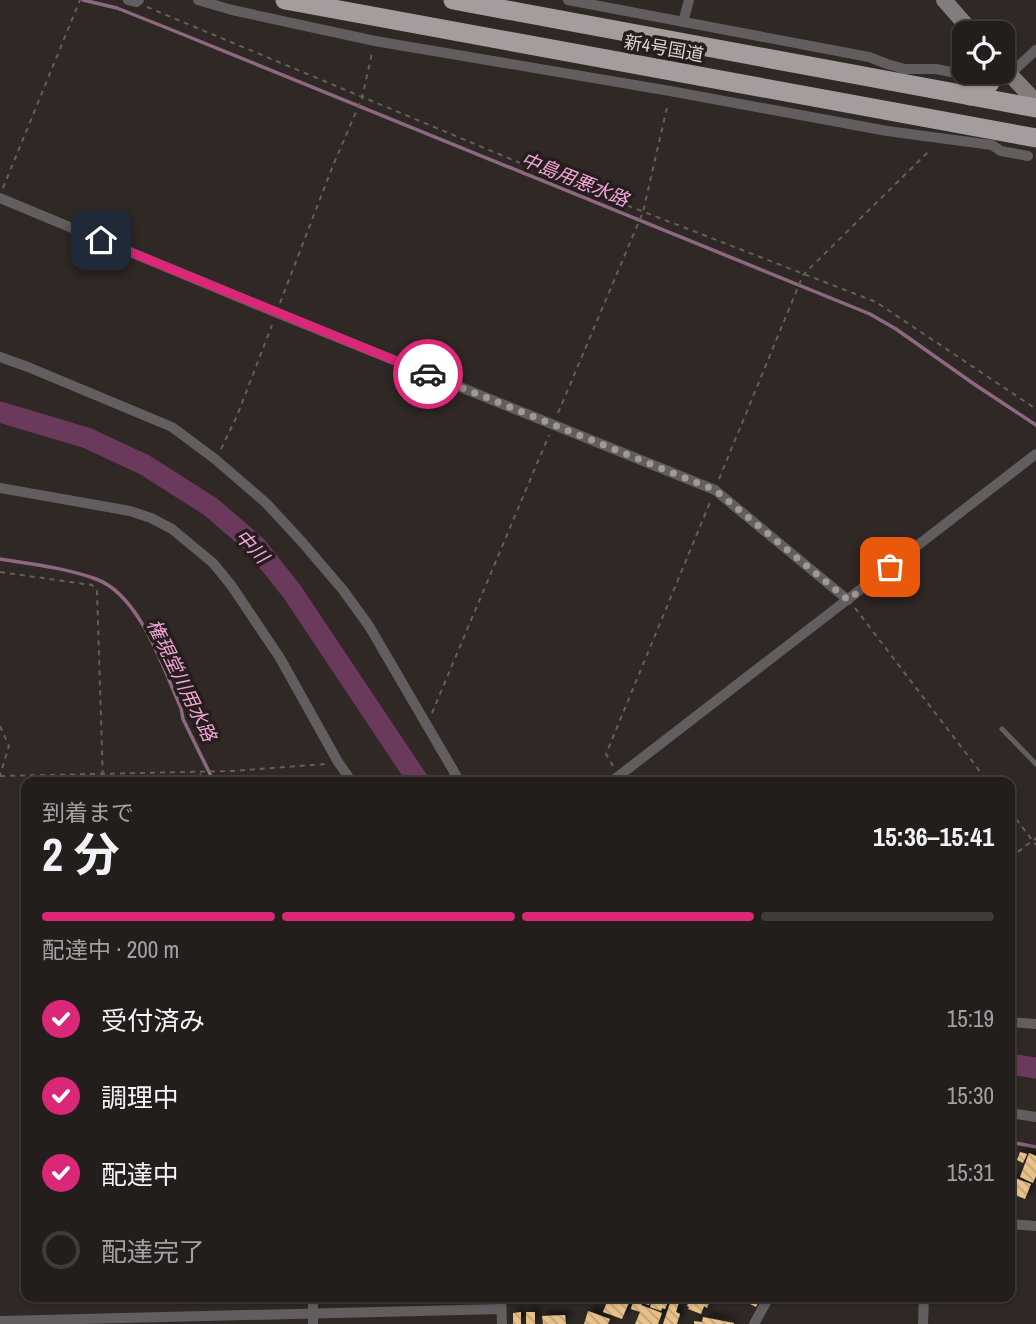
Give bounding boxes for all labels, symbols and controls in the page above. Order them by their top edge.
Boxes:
map controls [952,21,1015,84]
button: locate [952,21,1015,84]
street label: 新4号国道 [622,29,706,67]
water label: 中島用悪水路 [517,146,635,213]
pin [71,210,131,270]
icon: home [82,221,120,259]
courier [393,339,463,409]
icon: car [409,355,447,393]
water label: 中川 [230,523,276,570]
pin [860,537,920,597]
icon: bag [871,548,909,586]
water label: 権現堂川用水路 [141,615,224,747]
text: 到着まで [42,797,134,828]
text: 15:36–15:41 [873,819,994,854]
text: 2 分 [42,823,119,885]
text: 配達中 · 200 m [42,934,179,965]
icon: check [42,1000,80,1038]
text: 受付済み [101,1003,205,1038]
text: 15:19 [947,1003,994,1034]
icon: check [42,1077,80,1115]
text: 調理中 [101,1080,179,1115]
text: 15:30 [947,1080,994,1111]
icon: check [42,1154,80,1192]
text: 配達中 [101,1157,179,1192]
text: 15:31 [947,1157,994,1188]
text: 配達完了 [101,1234,205,1269]

